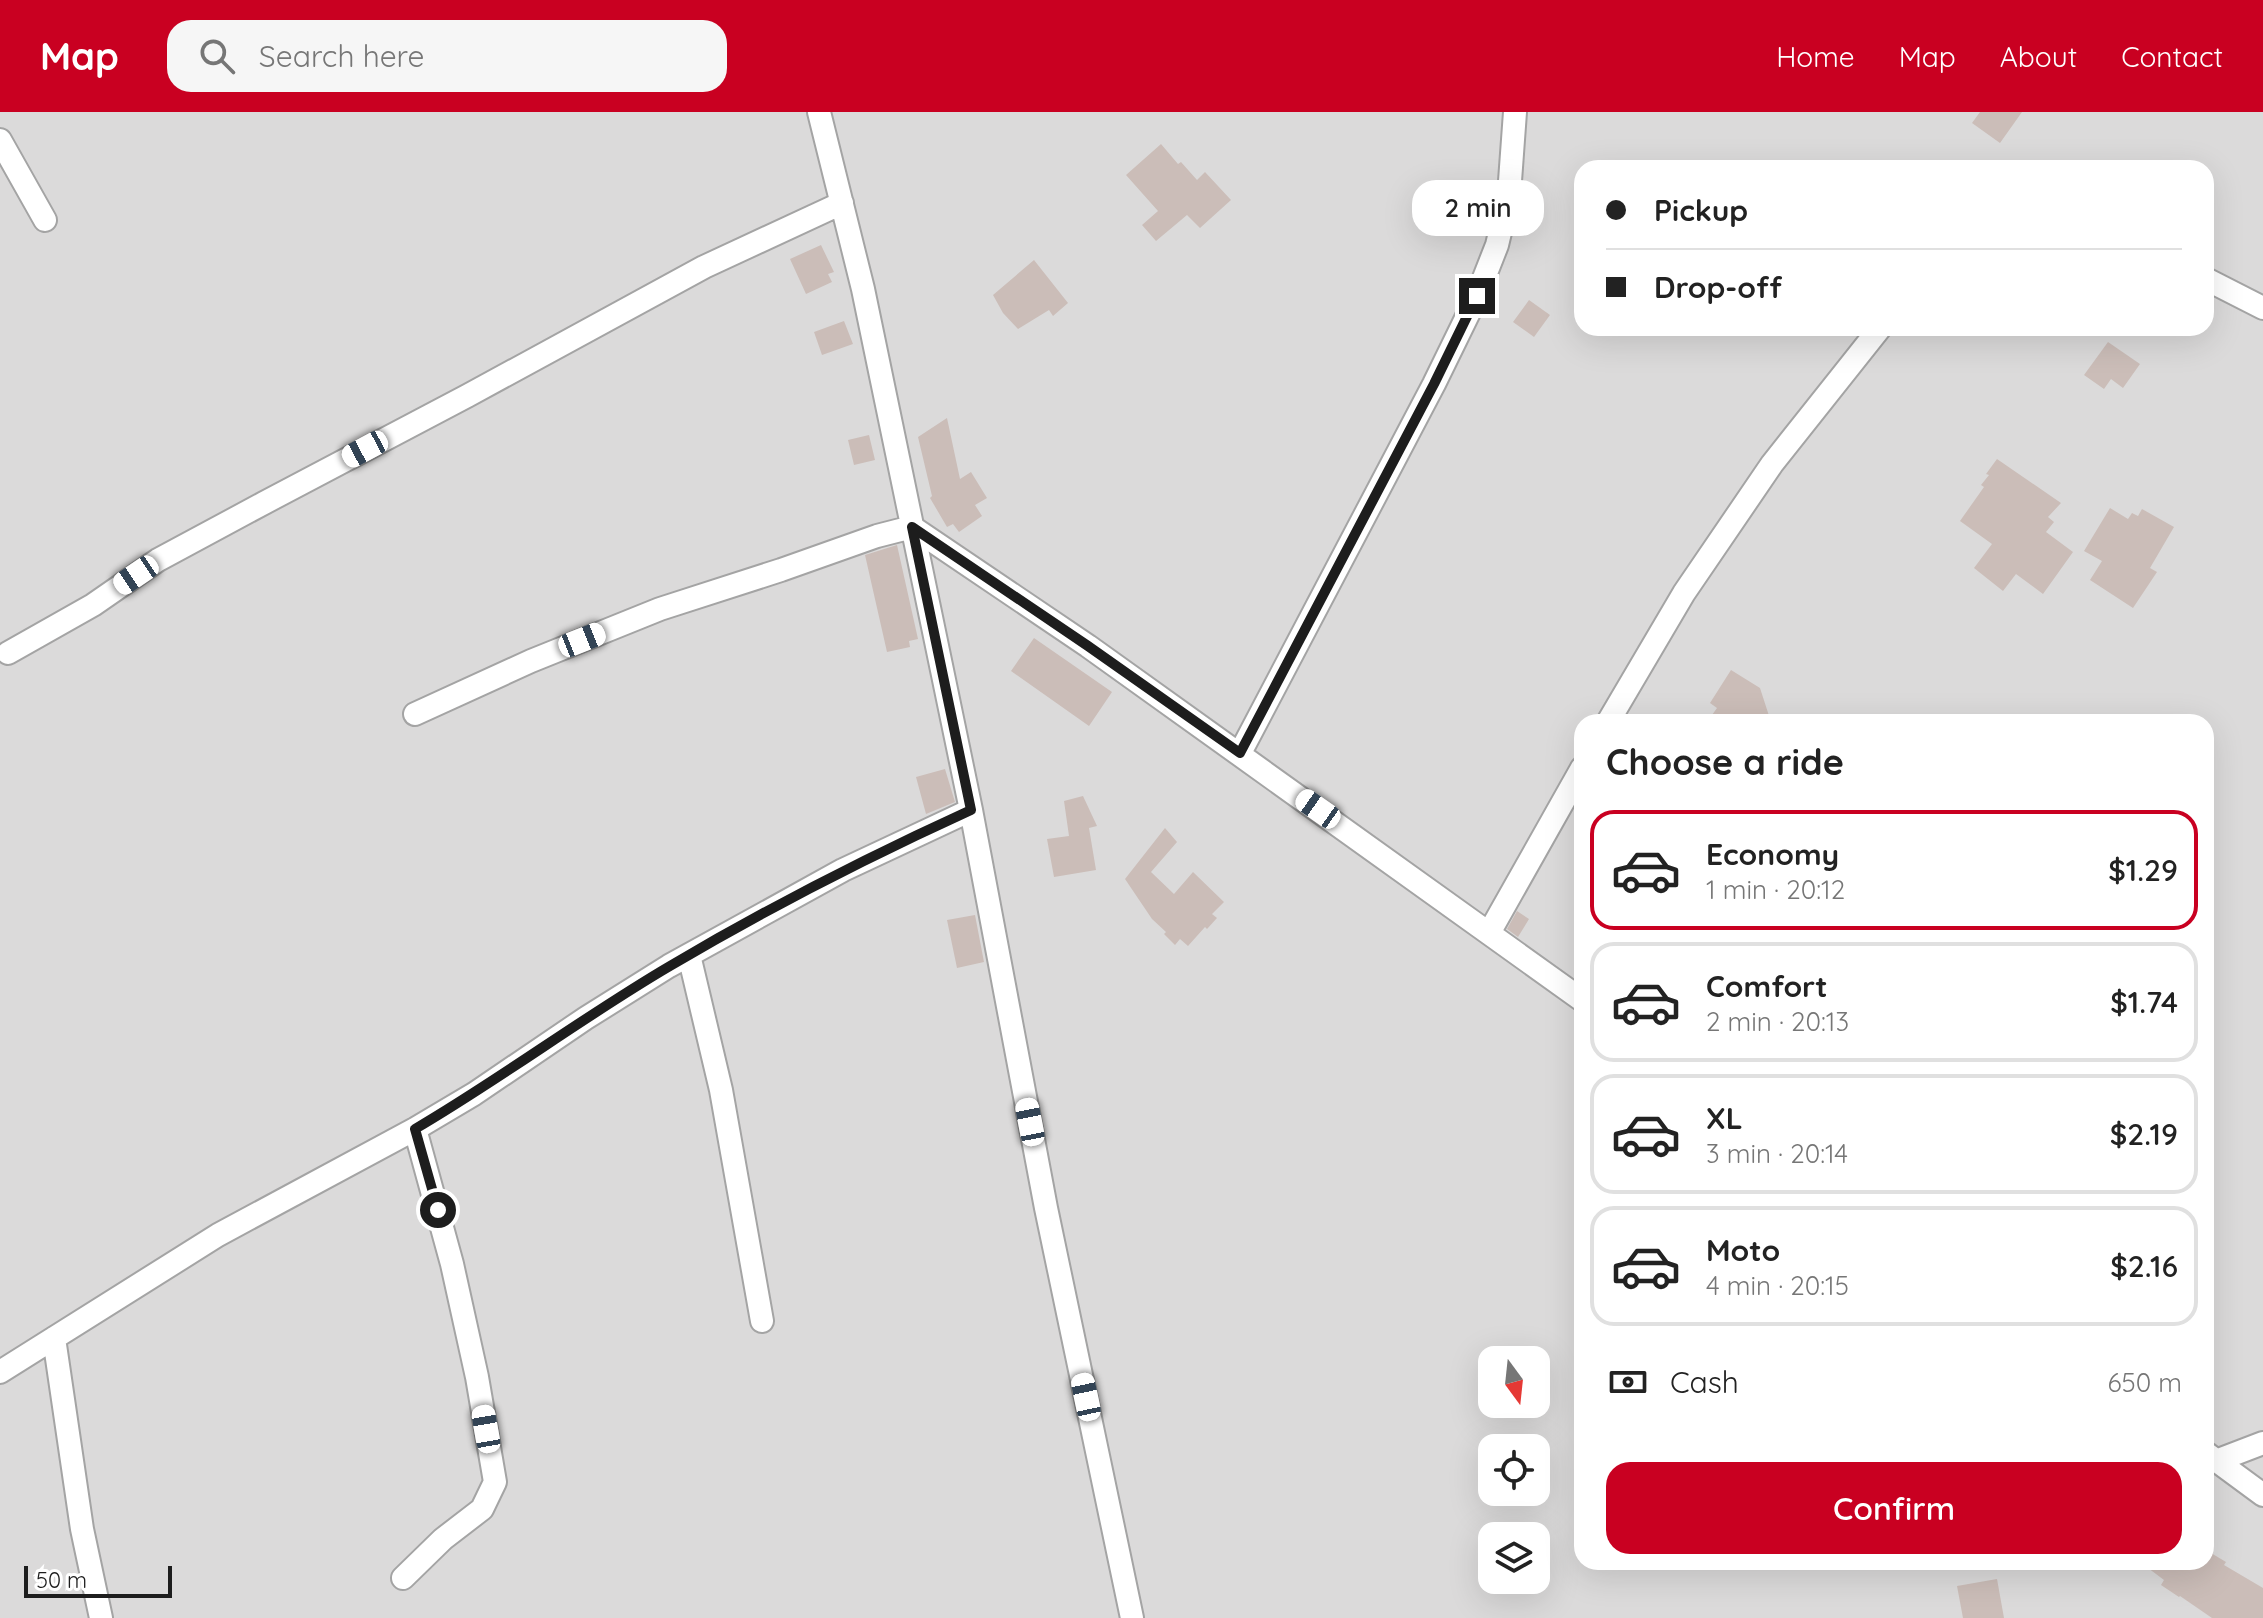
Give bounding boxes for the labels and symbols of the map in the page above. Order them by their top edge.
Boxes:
callout: 2 min [1411,180,1543,236]
route end [1459,278,1495,314]
car [338,427,392,471]
car [109,552,163,598]
car [555,620,609,660]
car [1291,785,1345,833]
car [1014,1096,1046,1148]
route start [420,1192,456,1228]
north arrow [1478,1346,1550,1418]
car [1069,1371,1103,1423]
car [470,1403,502,1455]
scale bar [24,1562,172,1598]

